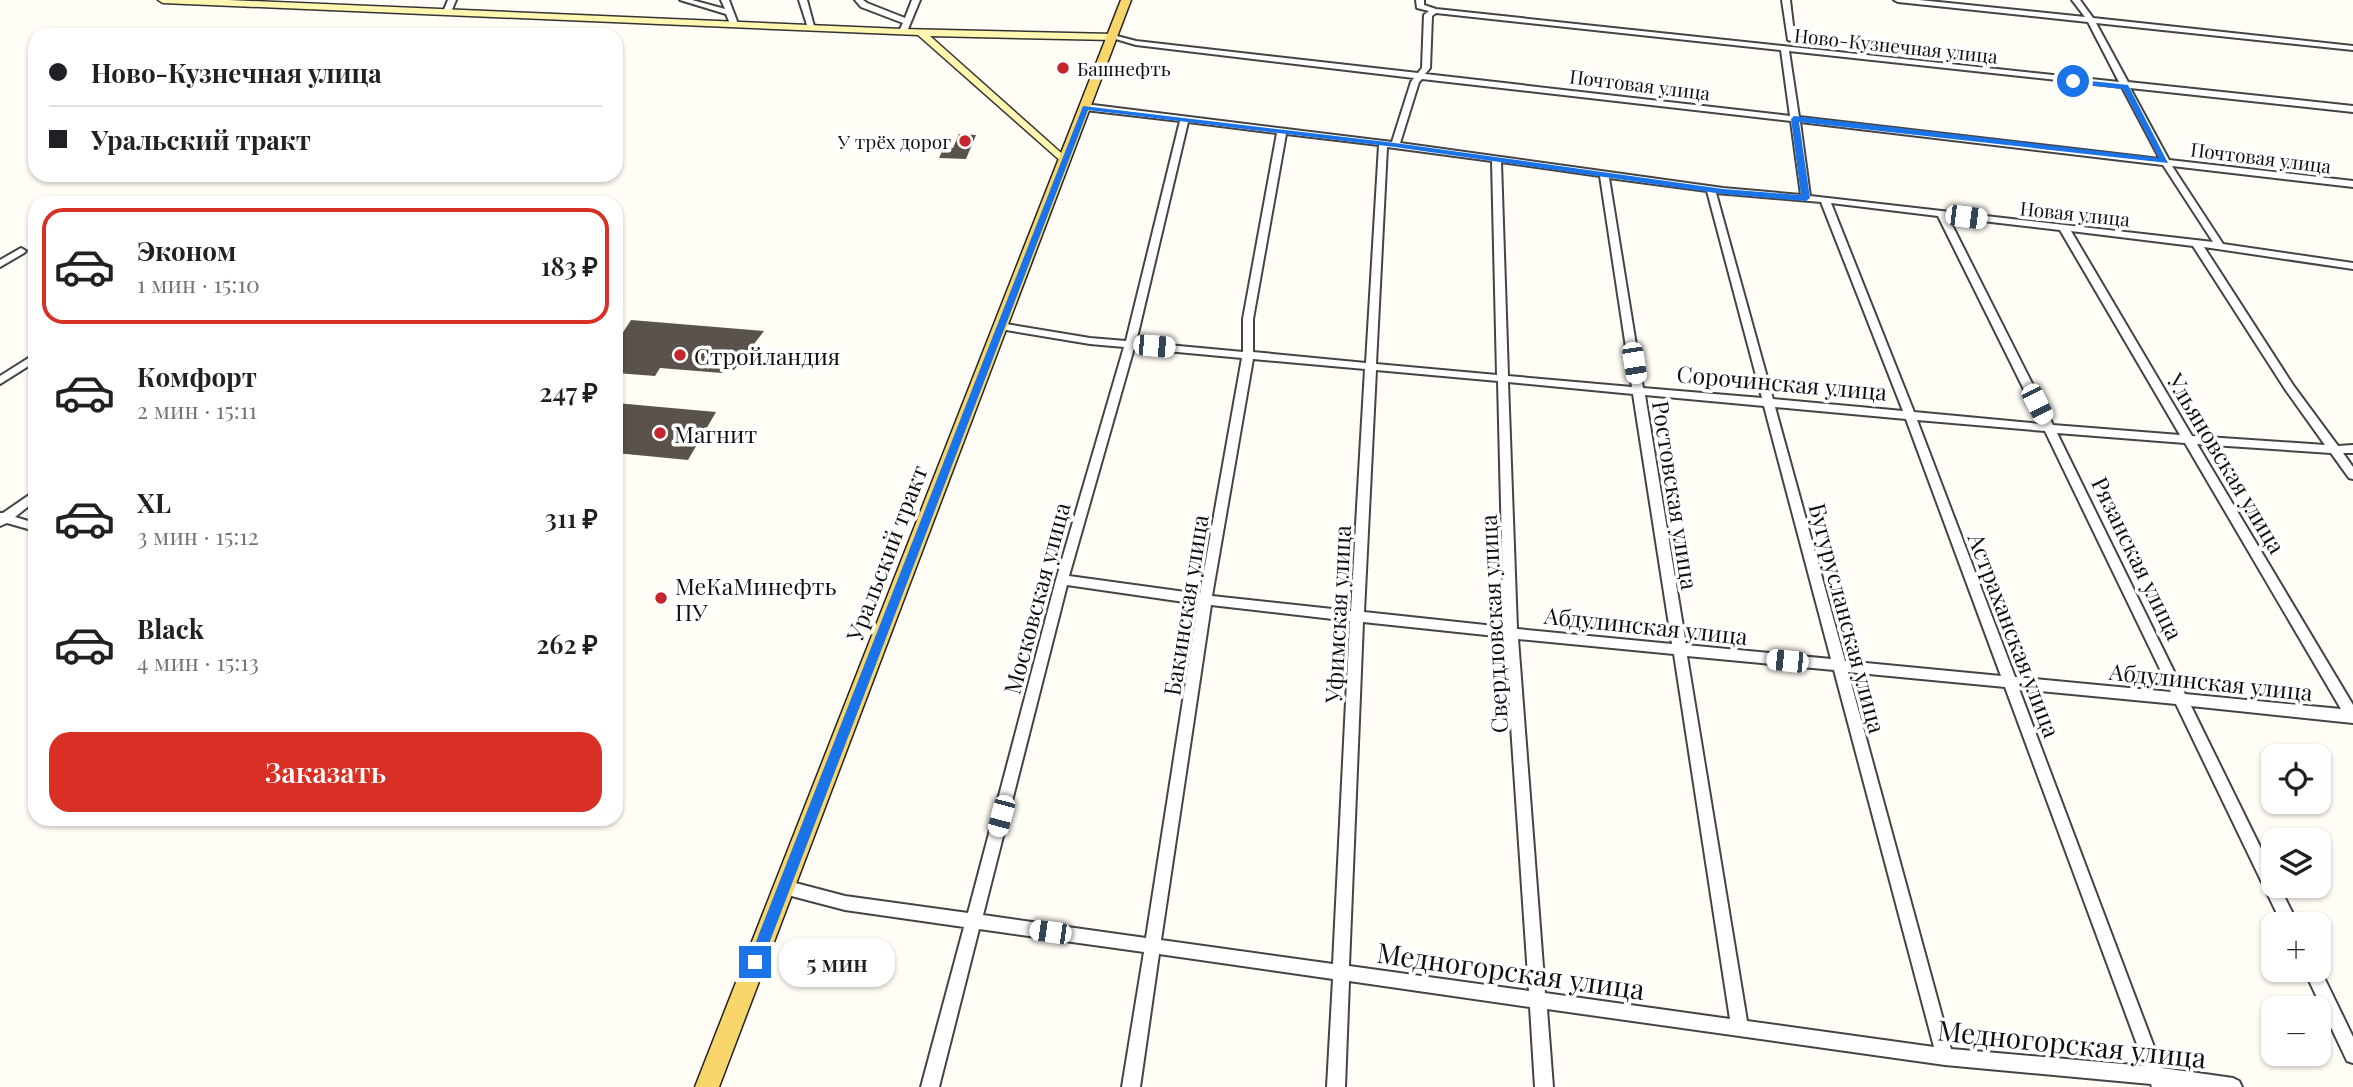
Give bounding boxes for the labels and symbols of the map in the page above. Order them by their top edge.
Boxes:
street label: Ново-Кузнечная улица [1793,21,2000,69]
place label: Башнефть [1077,55,1171,81]
marker: Башнефть [1055,60,1071,76]
street label: Почтовая улица [1568,62,1712,106]
route start [2057,65,2089,97]
place label: У трёх дорог [837,128,951,154]
marker: У трёх дорог [957,133,973,149]
street label: Почтовая улица [2189,135,2333,179]
street label: Новая улица [2019,194,2132,232]
car [1944,204,1989,230]
car [1133,334,1176,358]
place label: Стройландия [694,340,840,371]
car [1621,341,1648,385]
marker: Стройландия [672,347,688,363]
street label: Сорочинская улица [1676,357,1889,407]
street label: Ульяновская улица [2160,366,2293,559]
car [2019,381,2056,427]
street label: Ростовская улица [1646,398,1706,592]
place label: Магнит [674,418,757,449]
marker: Магнит [652,425,668,441]
street label: Уральский тракт [838,460,934,646]
street label: Рязанская улица [2085,471,2191,645]
street label: Московская улица [995,498,1077,697]
street label: Бугурусланская улица [1802,500,1894,737]
street label: Бакинская улица [1155,512,1215,698]
street label: Свердловская улица [1472,513,1514,734]
street label: Уфимская улица [1317,524,1357,705]
street label: Астраханская улица [1961,527,2068,742]
place label: МеКаМинефть ПУ [675,570,837,627]
marker: МеКаМинефть ПУ [653,590,669,606]
street label: Абдулинская улица [1542,599,1750,651]
car [1766,648,1809,674]
street label: Абдулинская улица [2107,655,2315,707]
car [986,793,1017,839]
car [1028,919,1073,945]
street label: Медногорская улица [1375,933,1647,1007]
callout: 5 мин [780,937,895,986]
route end [739,946,771,978]
street label: Медногорская улица [1936,1010,2208,1076]

